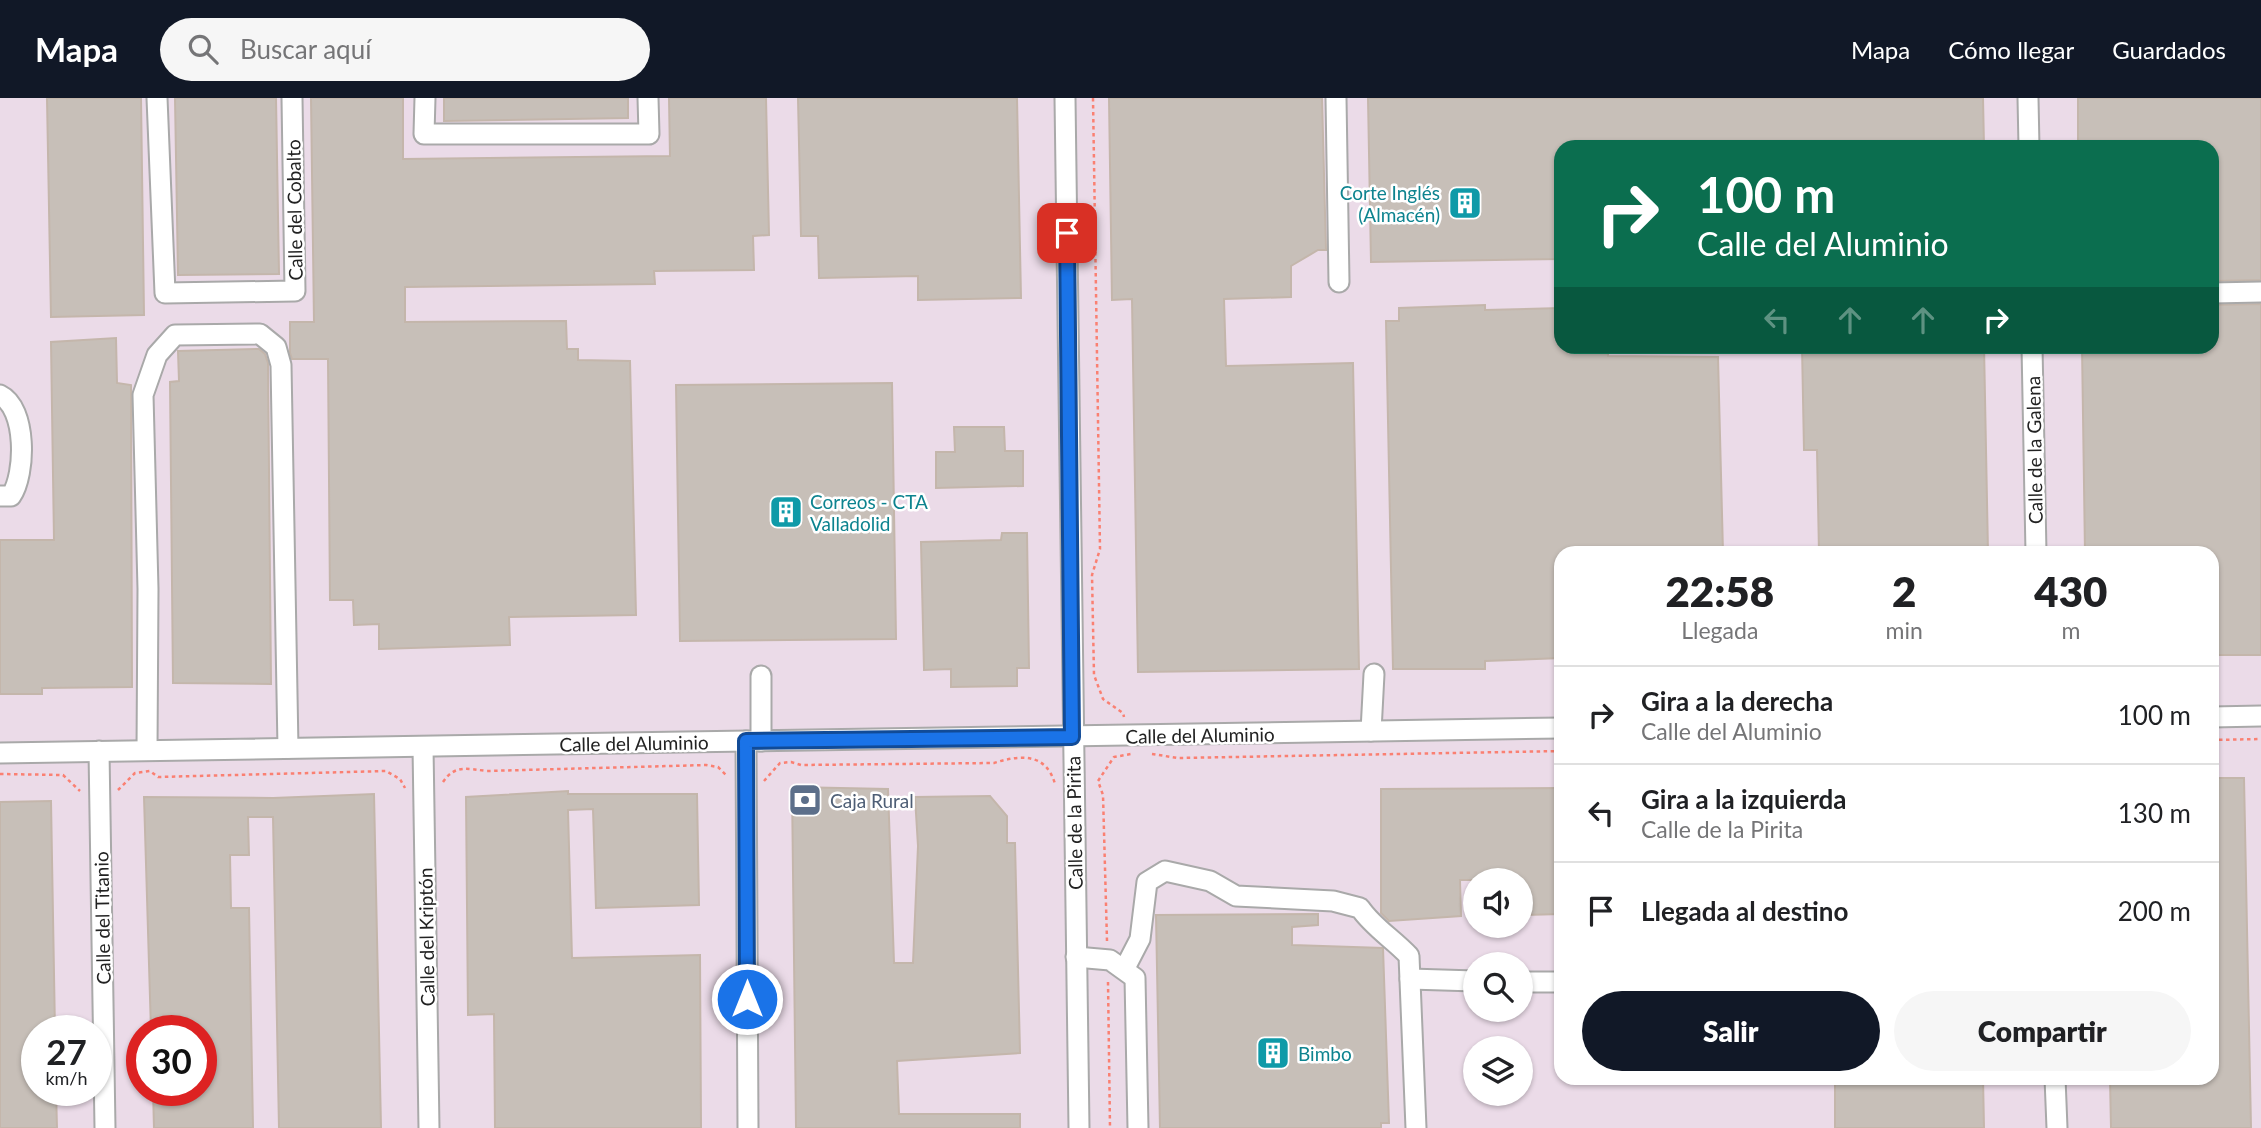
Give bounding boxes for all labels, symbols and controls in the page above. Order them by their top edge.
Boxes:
search box [160,18,650,81]
text: Mapa [35,29,118,69]
icon: search [184,30,222,68]
text: Buscar aquí [240,33,371,65]
text: Mapa [1851,35,1910,64]
text: Cómo llegar [1948,35,2074,64]
text: Guardados [2112,35,2226,64]
street label: Calle del Cobalto [281,139,307,281]
text: 100 m [1697,165,1835,223]
icon: right [1582,168,1673,259]
place label: Corte Inglés (Almacén) [1340,181,1440,226]
building icon: Corte Inglés (Almacén) [1446,184,1484,222]
pin [1037,203,1097,263]
icon: arrive [1048,214,1086,252]
text: Calle del Aluminio [1697,224,1949,263]
icon: left [1758,301,1796,339]
icon: ahead [1831,301,1869,339]
icon: ahead [1904,301,1942,339]
icon: right [1977,301,2015,339]
street label: Calle de la Galena [2021,376,2047,524]
place label: Correos - CTA Valladolid [810,490,928,535]
building icon: Correos - CTA Valladolid [767,493,805,531]
text: 22:58 [1666,566,1774,616]
text: 2 [1892,566,1916,616]
text: 430 [2034,566,2107,616]
text: Llegada [1681,616,1758,644]
text: min [1886,616,1923,644]
text: m [2061,616,2080,644]
text: Gira a la derecha [1641,685,1833,717]
icon: right [1582,696,1620,734]
text: 100 m [2118,699,2191,731]
text: Calle del Aluminio [1641,717,1822,745]
street label: Calle del Aluminio [1125,722,1275,748]
street label: Calle del Aluminio [559,730,709,756]
street label: Calle de la Pirita [1061,756,1087,890]
bank icon: Caja Rural [786,781,824,819]
text: Gira a la izquierda [1641,783,1847,815]
place label: Caja Rural [830,789,914,812]
icon: left [1582,794,1620,832]
text: 130 m [2118,797,2191,829]
text: Calle de la Pirita [1641,815,1803,843]
street label: Calle del Titanio [89,851,115,985]
street label: Calle del Kriptón [413,867,439,1007]
map controls [1463,868,1533,1106]
button: sound [1463,868,1533,938]
icon: arrive [1582,892,1620,930]
text: Llegada al destino [1641,895,1848,927]
text: 200 m [2118,895,2191,927]
button: search [1463,952,1533,1022]
position arrow [710,962,784,1036]
button: Salir [1582,991,1880,1071]
button: Compartir [1894,991,2191,1071]
speed limit sign: 30 [126,1015,217,1106]
text: 27 [46,1030,87,1072]
building icon: Bimbo [1254,1034,1292,1072]
button: layers [1463,1036,1533,1106]
place label: Bimbo [1298,1042,1352,1065]
text: km/h [45,1067,88,1089]

